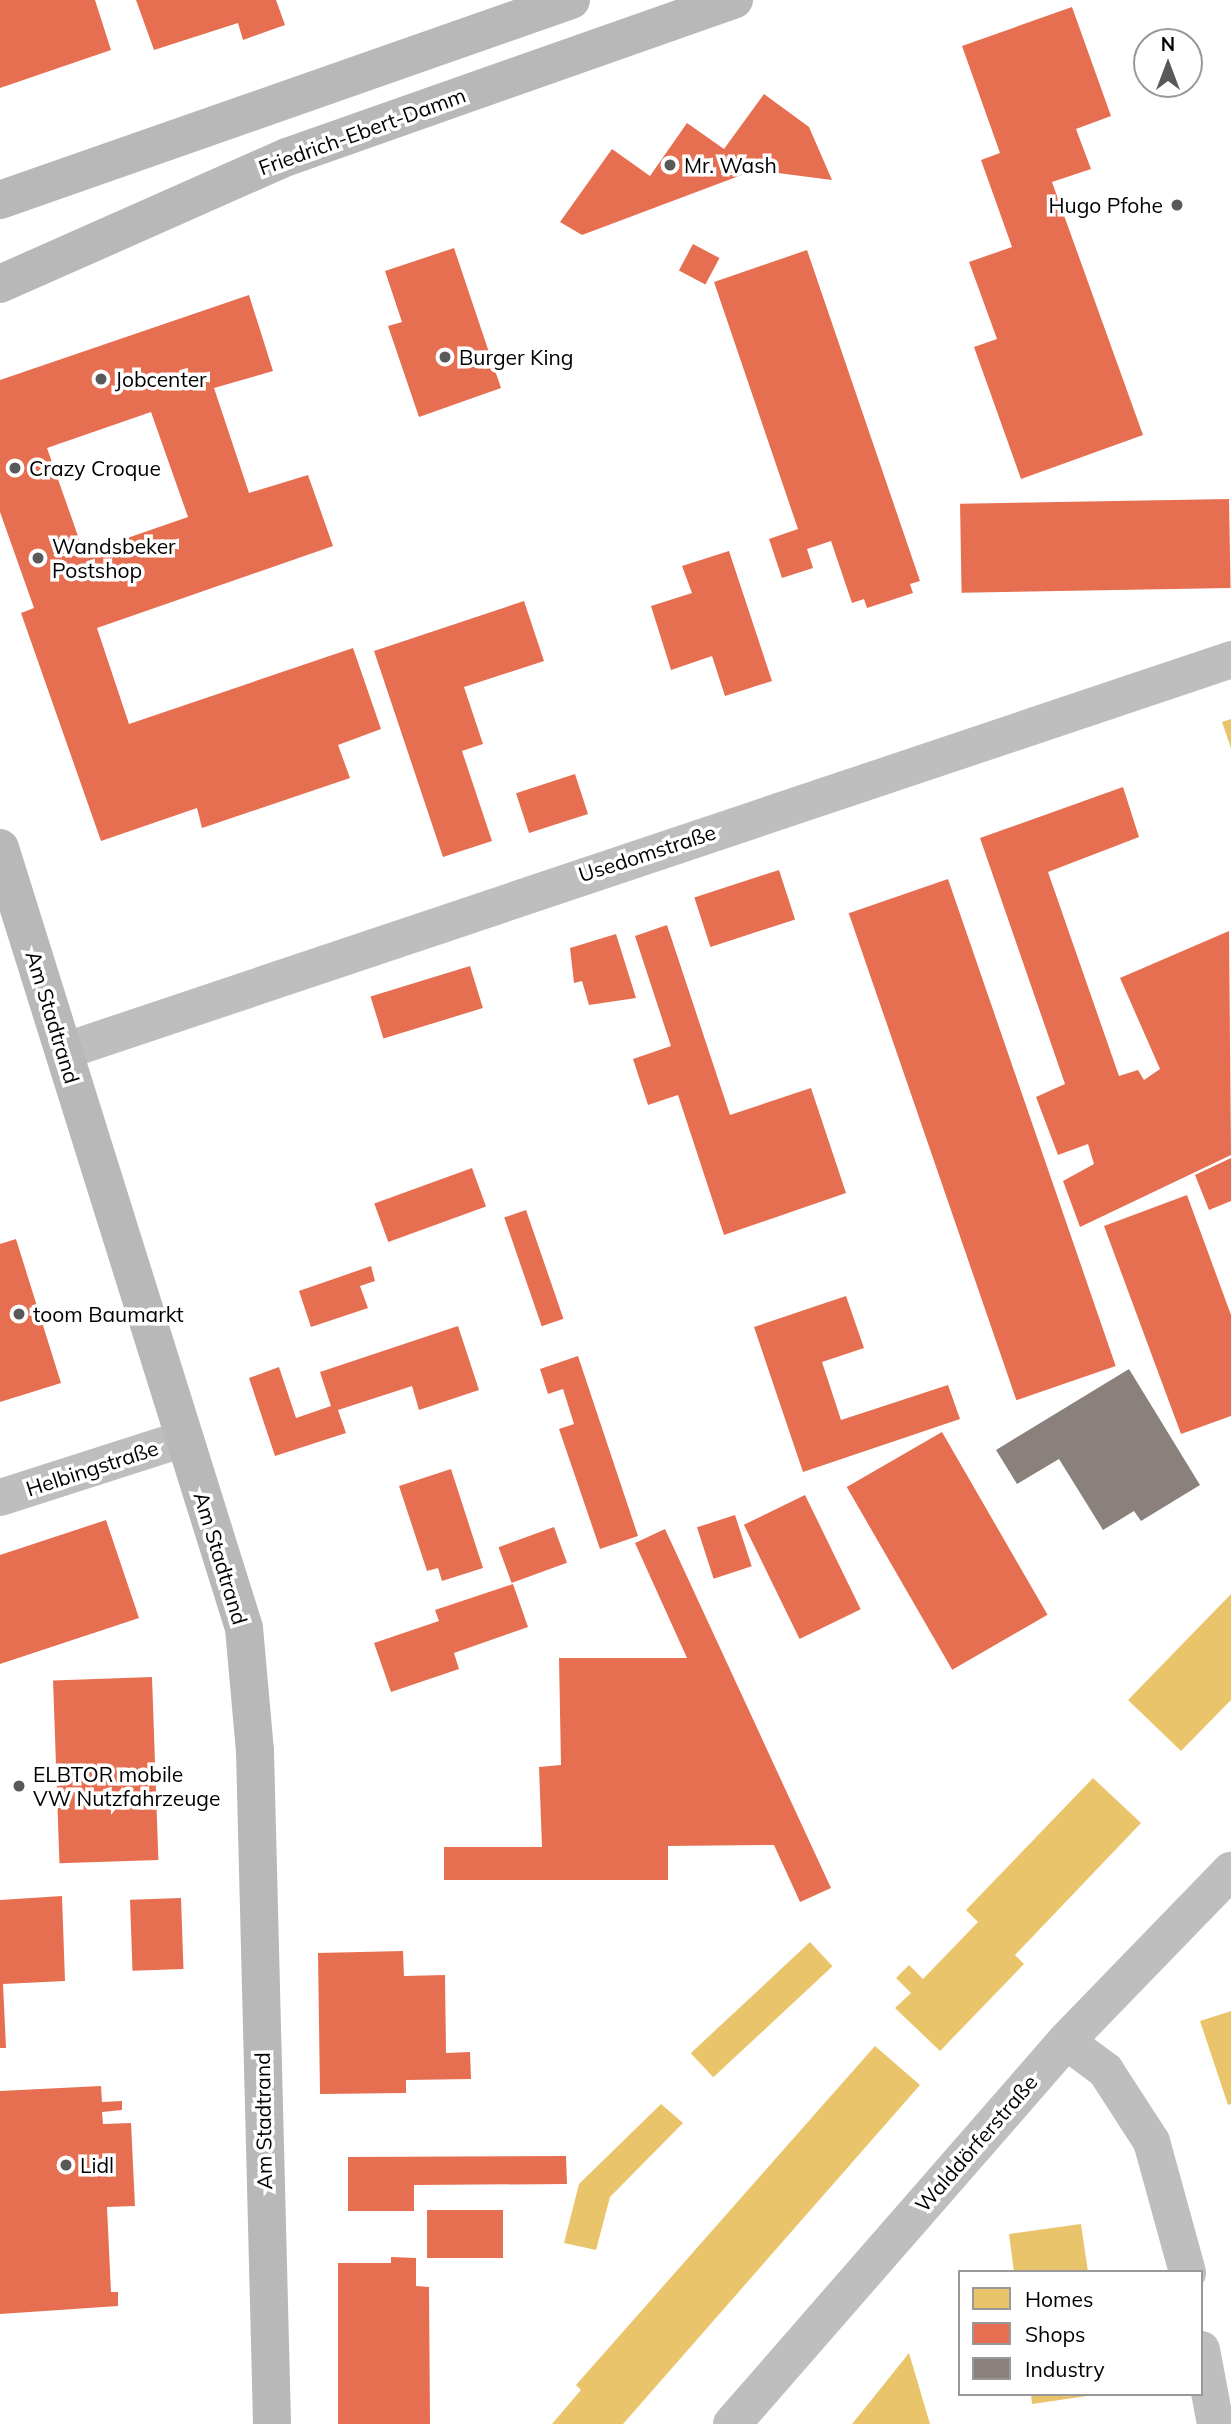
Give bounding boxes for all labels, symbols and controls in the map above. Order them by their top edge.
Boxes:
north arrow [1133,28,1203,98]
text: N [1161,32,1175,56]
street label: Friedrich-Ebert-Damm [255,82,469,180]
place label: Mr. Wash [684,152,777,178]
marker: Mr. Wash [662,157,678,173]
place label: Hugo Pfohe [1048,192,1163,218]
marker: Hugo Pfohe [1169,197,1185,213]
place label: Burger King [459,344,573,370]
marker: Burger King [437,349,453,365]
place label: Jobcenter [115,366,207,392]
marker: Jobcenter [93,371,109,387]
place label: Crazy Croque [29,455,161,481]
marker: Crazy Croque [7,460,23,476]
place label: Wandsbeker Postshop [52,533,176,583]
marker: Wandsbeker Postshop [30,550,46,566]
street label: Usedomstraße [575,819,719,887]
street label: Am Stadtrand [21,948,85,1086]
place label: toom Baumarkt [33,1301,184,1327]
marker: toom Baumarkt [11,1306,27,1322]
street label: Helbingstraße [23,1435,161,1501]
street label: Am Stadtrand [189,1489,253,1627]
place label: ELBTOR mobile VW Nutzfahrzeuge [33,1761,220,1811]
marker: ELBTOR mobile VW Nutzfahrzeuge [11,1778,27,1794]
street label: Am Stadtrand [249,2052,277,2190]
street label: Walddörferstraße [910,2069,1042,2217]
place label: Lidl [80,2152,114,2178]
marker: Lidl [58,2157,74,2173]
legend [958,2270,1203,2396]
text: Homes [1025,2286,1093,2312]
text: Shops [1025,2321,1085,2347]
text: Industry [1025,2356,1105,2382]

